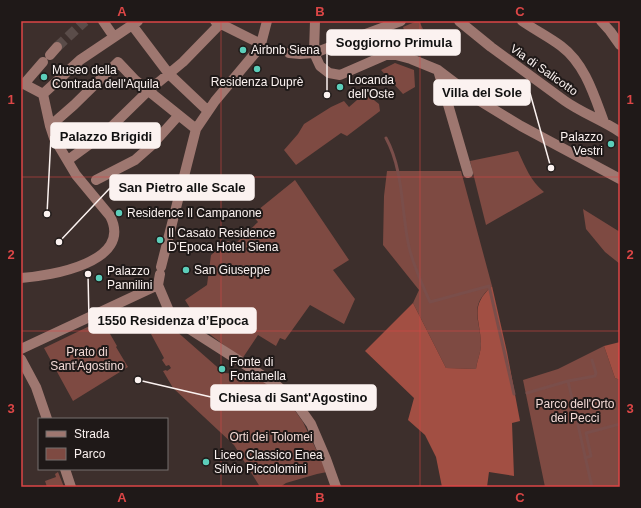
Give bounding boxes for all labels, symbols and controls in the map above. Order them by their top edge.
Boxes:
text: A [117,4,127,19]
text: B [315,4,325,19]
text: C [515,4,525,19]
callout: Soggiorno Primula [327,30,460,55]
text: Soggiorno Primula [336,35,453,50]
street label: Via di Salicotto [508,42,581,99]
place label: Airbnb Siena [251,43,320,57]
marker: Airbnb Siena [238,45,248,55]
place label: Museo della Contrada dell'Aquila [52,63,159,91]
marker: Residenza Duprè [252,64,262,74]
marker: Museo della Contrada dell'Aquila [39,72,49,82]
place label: Locanda dell'Oste [348,73,395,101]
place label: Residenza Duprè [211,75,304,89]
callout: Villa del Sole [434,80,530,105]
marker: Locanda dell'Oste [335,82,345,92]
text: Villa del Sole [442,85,522,100]
text: 1 [7,92,15,107]
text: 1 [626,92,634,107]
callout: Palazzo Brigidi [51,123,160,148]
text: Palazzo Brigidi [60,129,152,144]
place label: Palazzo Vestri [560,130,603,158]
marker: Palazzo Vestri [606,139,616,149]
callout: San Pietro alle Scale [110,175,254,200]
text: San Pietro alle Scale [118,180,246,195]
place label: Residence Il Campanone [127,206,262,220]
marker: Residence Il Campanone [114,208,124,218]
place label: Il Casato Residence D'Epoca Hotel Siena [168,226,279,254]
marker: Il Casato Residence D'Epoca Hotel Siena [155,235,165,245]
text: 2 [7,247,15,262]
text: 2 [626,247,634,262]
place label: San Giuseppe [194,263,270,277]
place label: Palazzo Pannilini [107,264,152,292]
marker: San Giuseppe [181,265,191,275]
marker: Palazzo Pannilini [94,273,104,283]
callout: 1550 Residenza d’Epoca [89,308,256,333]
text: 1550 Residenza d’Epoca [97,313,249,328]
park label: Prato di Sant'Agostino [50,345,124,373]
place label: Fonte di Fontanella [230,355,286,383]
marker: Fonte di Fontanella [217,364,227,374]
callout: Chiesa di Sant'Agostino [211,385,376,410]
text: Chiesa di Sant'Agostino [219,390,368,405]
park label: Parco dell'Orto dei Pecci [536,397,615,425]
text: 3 [7,401,15,416]
text: 3 [626,401,634,416]
legend [38,418,168,470]
text: Strada [74,427,110,441]
park label: Orti dei Tolomei [229,430,313,444]
text: Parco [74,447,106,461]
place label: Liceo Classico Enea Silvio Piccolomini [214,448,323,476]
marker: Liceo Classico Enea Silvio Piccolomini [201,457,211,467]
text: A [117,490,127,505]
text: B [315,490,325,505]
text: C [515,490,525,505]

